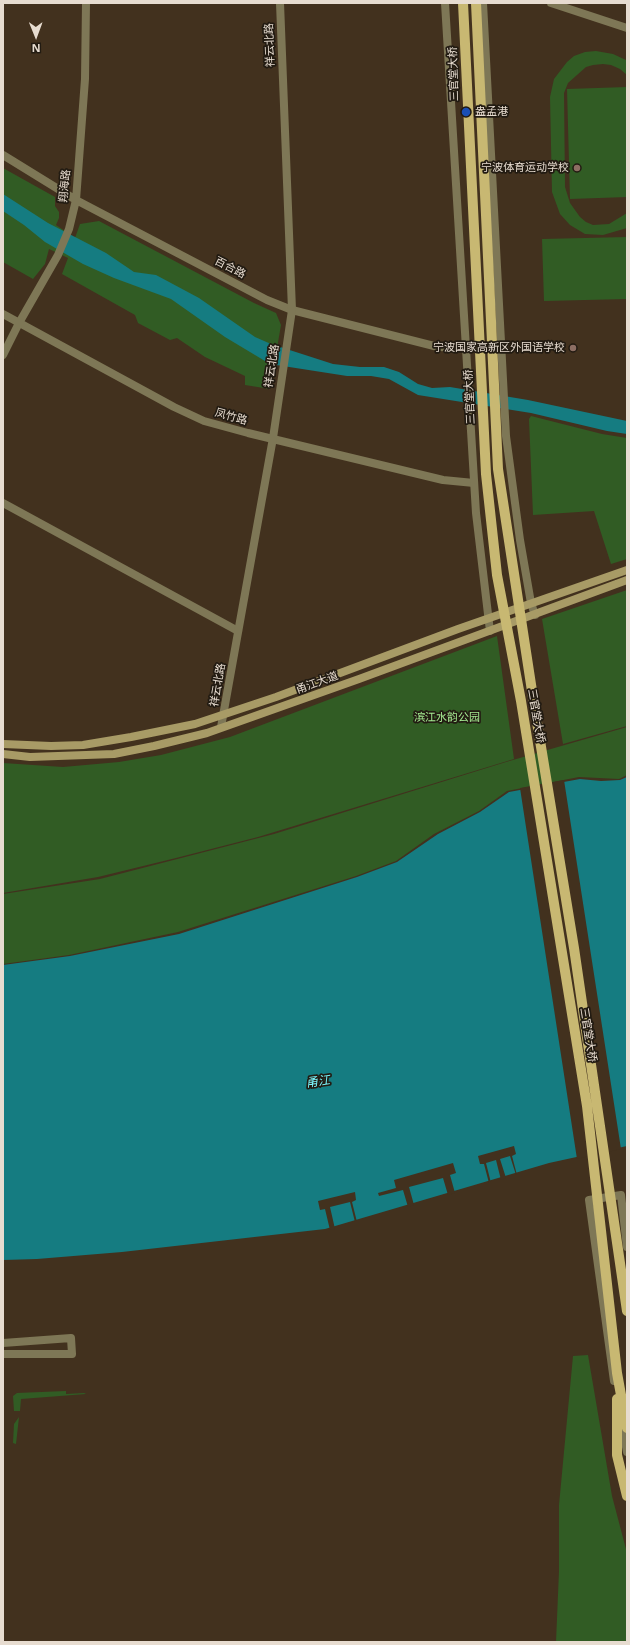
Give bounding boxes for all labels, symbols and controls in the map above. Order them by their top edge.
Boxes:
north arrow [16,16,56,56]
street label: 祥云北路 [263,23,277,67]
text: N [32,41,41,56]
street label: 三官堂大桥 [446,46,462,102]
place label: 盎孟港 [475,105,508,119]
marker: 盎孟港 [460,106,472,118]
place label: 宁波体育运动学校 [481,161,569,175]
marker: 宁波体育运动学校 [572,163,582,173]
street label: 翔海路 [57,169,73,203]
street label: 百合路 [212,255,248,281]
place label: 宁波国家高新区外国语学校 [433,341,565,355]
street label: 祥云北路 [262,343,282,389]
marker: 宁波国家高新区外国语学校 [568,343,578,353]
street label: 三官堂大桥 [462,369,478,425]
street label: 凤竹路 [213,406,249,428]
street label: 祥云北路 [208,662,228,708]
street label: 甬江大道 [294,669,340,697]
street label: 三官堂大桥 [525,688,547,744]
park label: 滨江水韵公园 [414,711,480,725]
street label: 三官堂大桥 [577,1007,599,1063]
water label: 甬江 [305,1073,331,1091]

